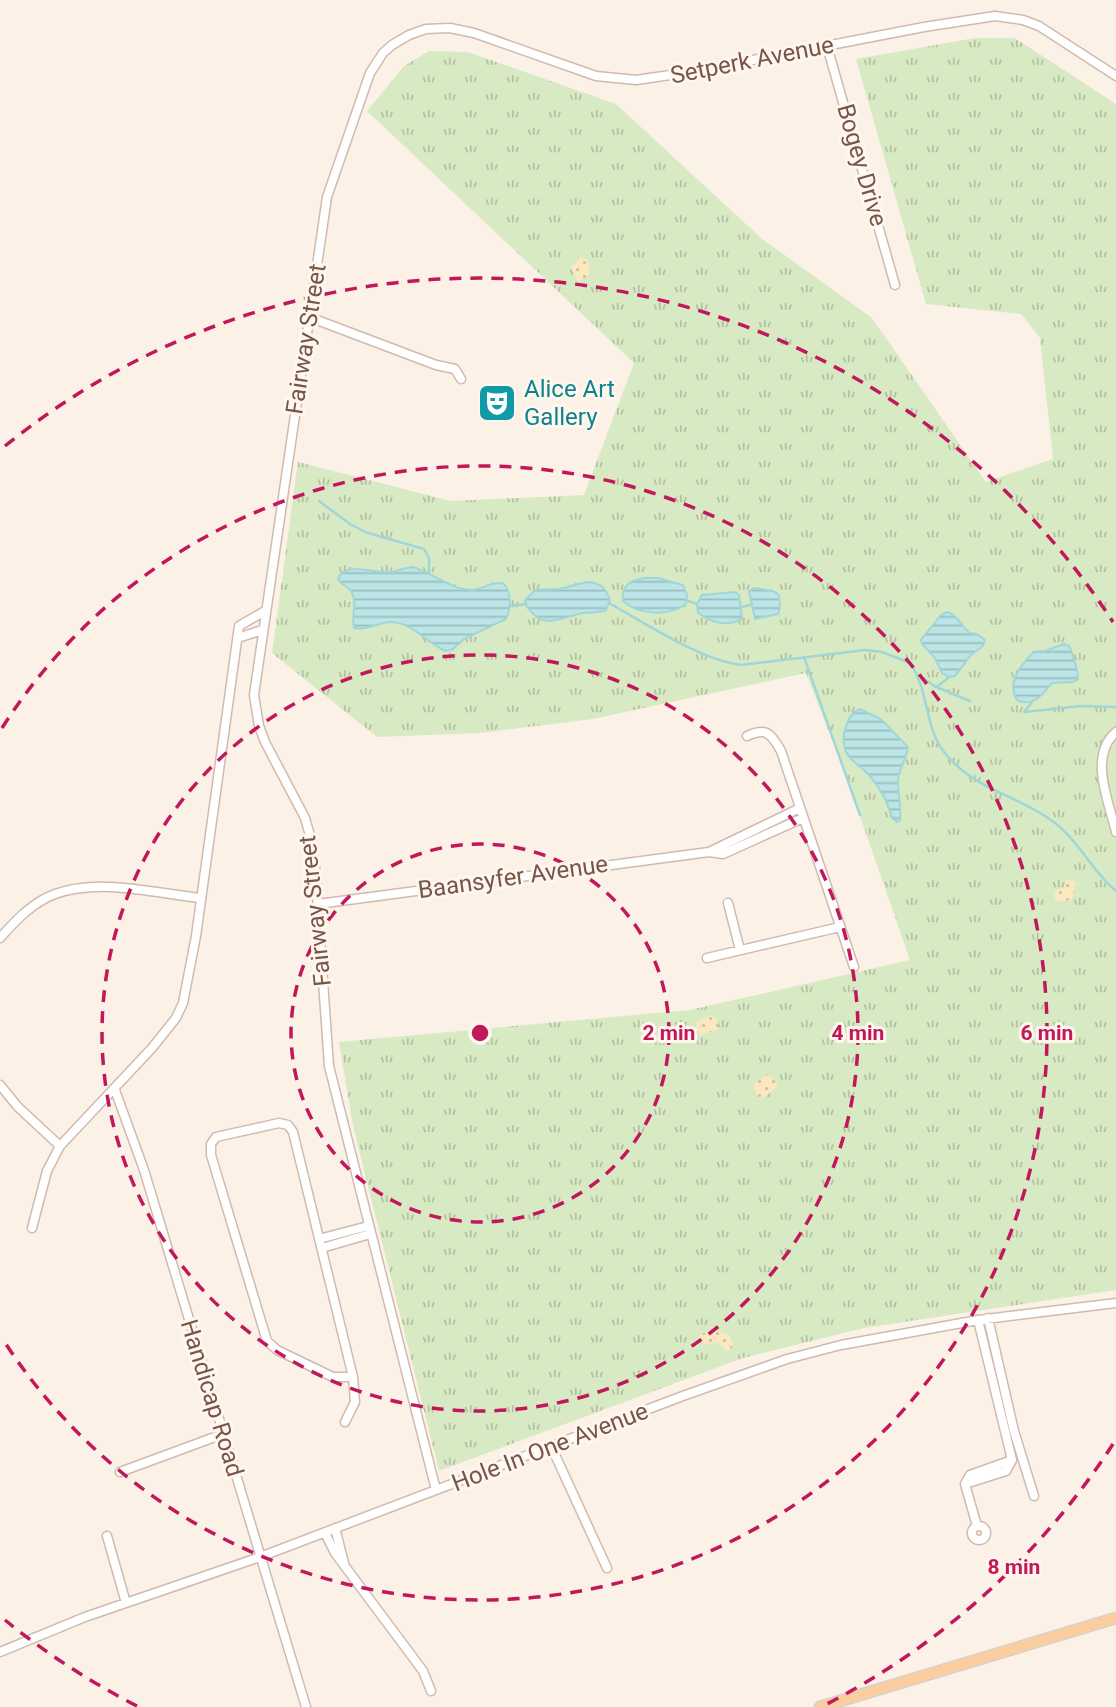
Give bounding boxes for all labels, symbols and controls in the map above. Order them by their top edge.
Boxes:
street label: Setperk Avenue [668,30,836,90]
street label: Bogey Drive [831,101,893,229]
street label: Fairway Street [280,262,332,416]
place label: Alice Art Gallery [524,375,615,431]
theatre icon: Alice Art Gallery [476,382,518,424]
street label: Fairway Street [293,834,337,988]
street label: Baansyfer Avenue [416,850,610,904]
centre of rings [468,1021,492,1045]
text: 2 min [643,1021,695,1045]
text: 4 min [832,1021,884,1045]
text: 6 min [1021,1021,1073,1045]
street label: Handicap Road [175,1316,249,1480]
street label: Hole In One Avenue [448,1397,652,1497]
text: 8 min [988,1555,1040,1579]

